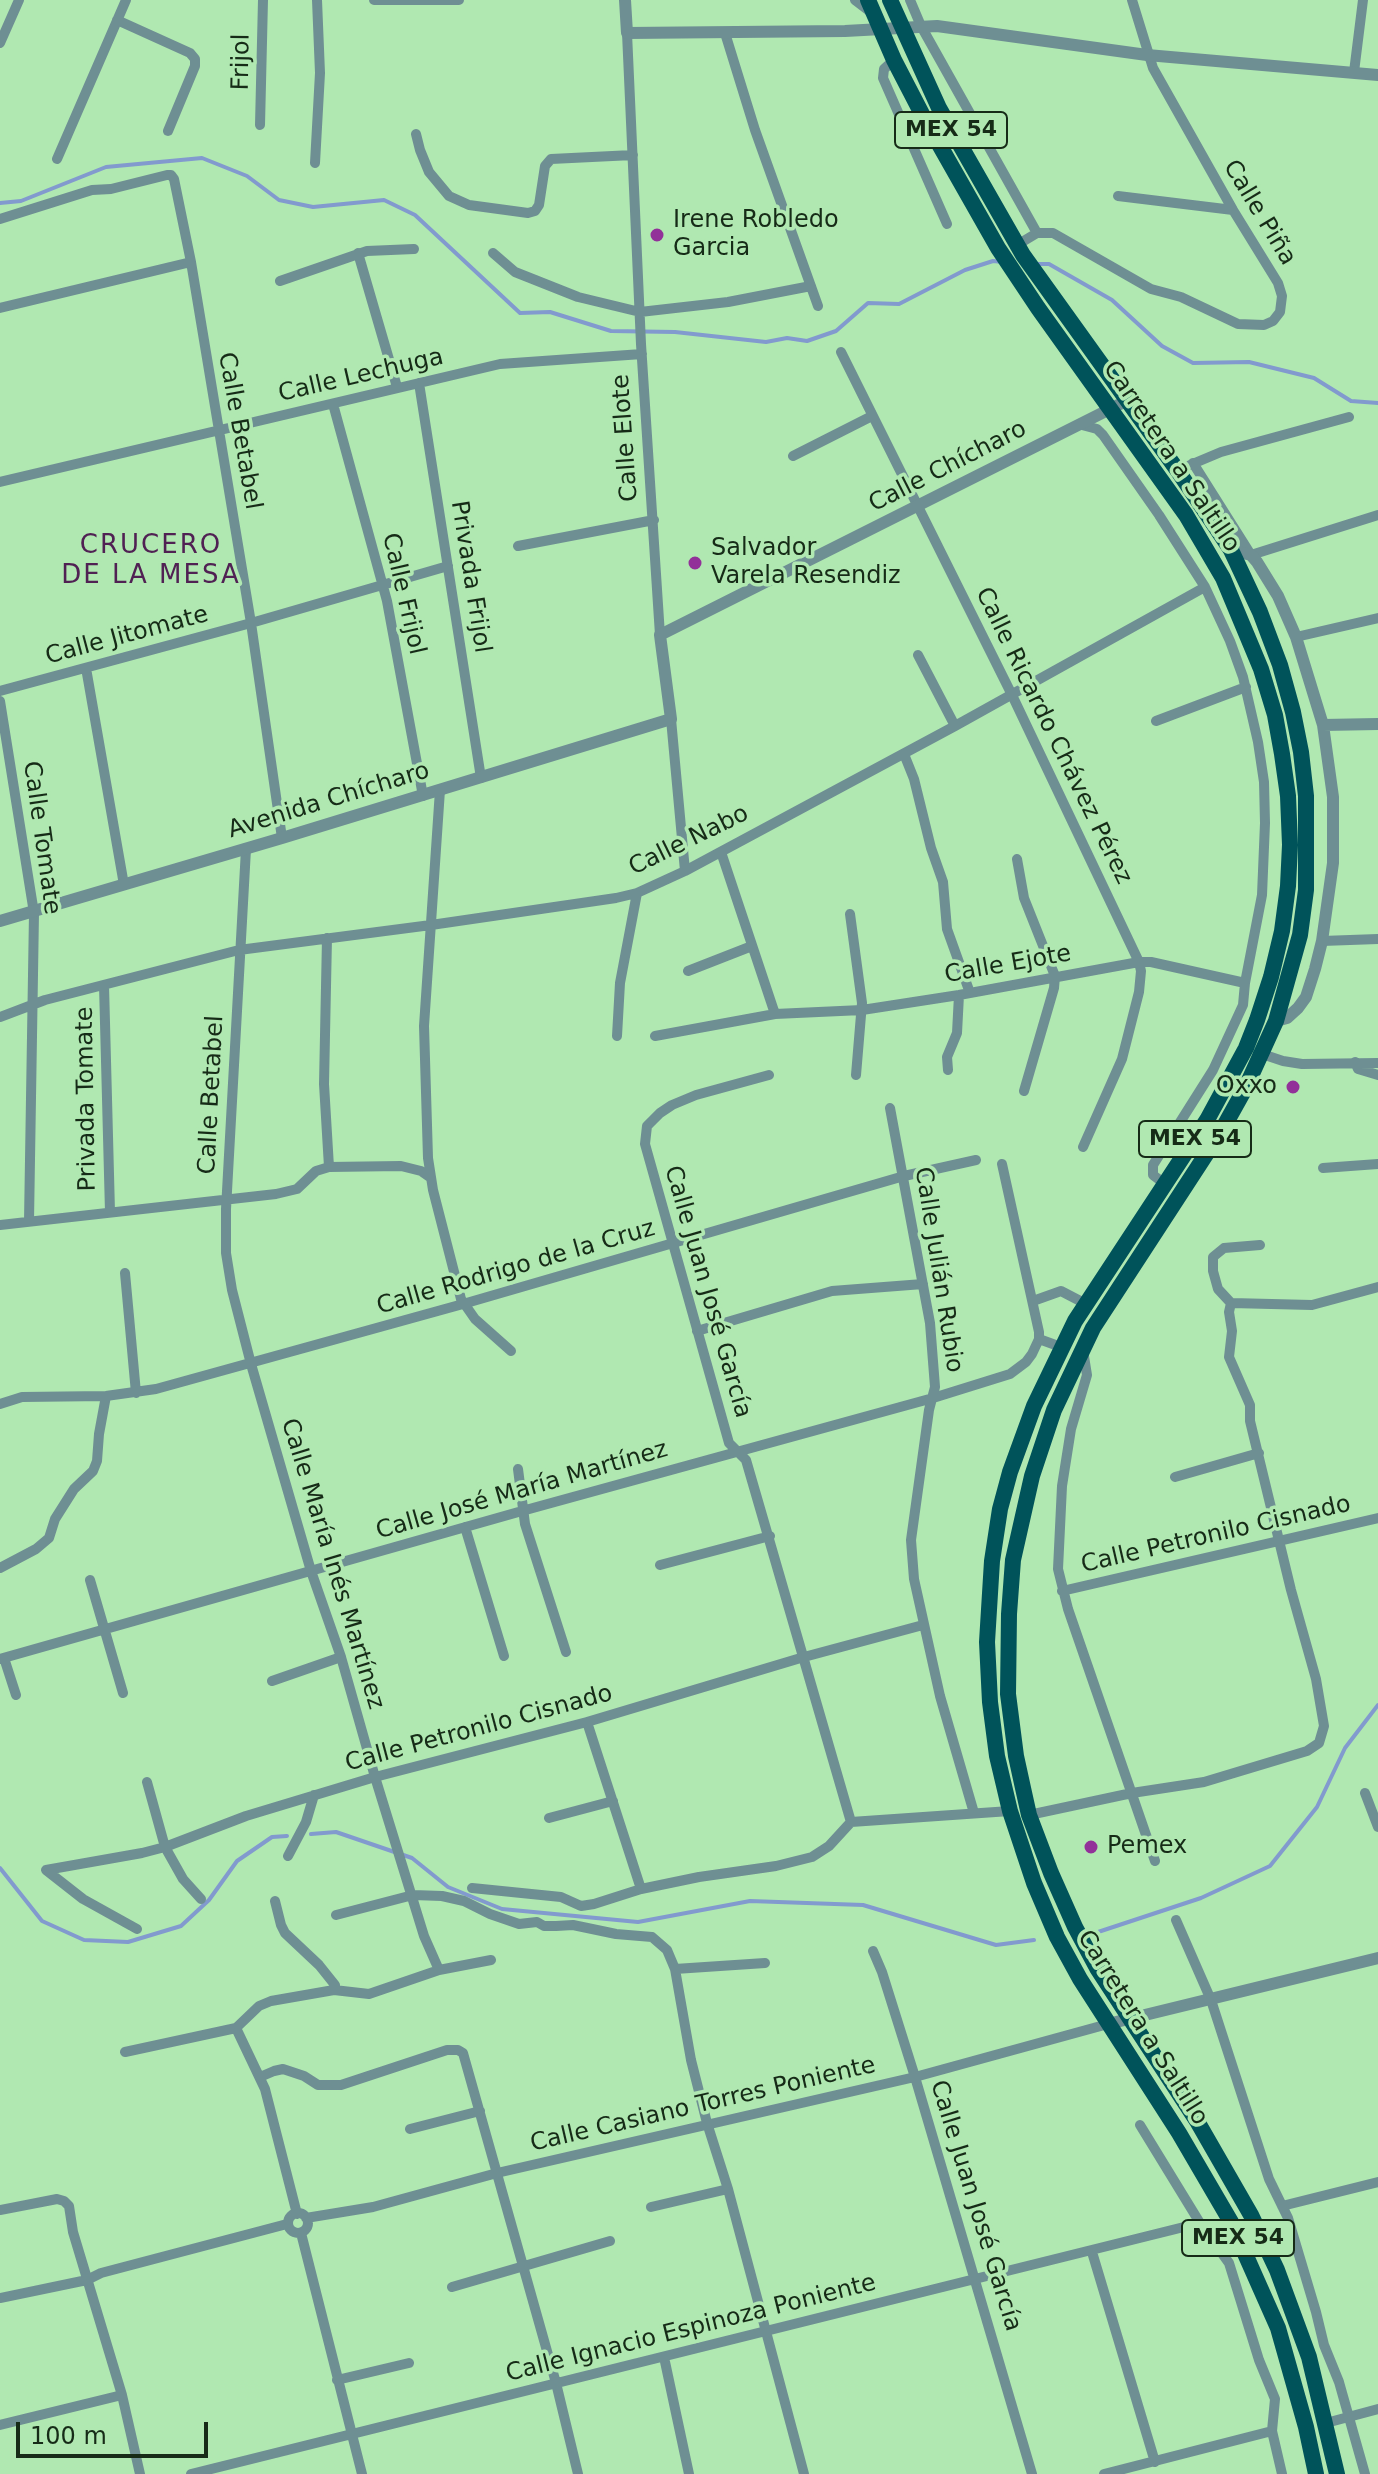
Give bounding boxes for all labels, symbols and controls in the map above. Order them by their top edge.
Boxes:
street label: Frijol [227,33,257,91]
road number: MEX 54 [895,112,1007,148]
street label: Calle Piña [1216,155,1302,271]
place label: Irene Robledo Garcia [673,207,839,263]
marker: Irene Robledo Garcia [648,226,666,244]
street label: Calle Lechuga [276,343,446,409]
street label: Calle Betabel [211,350,267,512]
street label: Carretera a Saltillo [1096,356,1246,558]
street label: Calle Elote [607,373,645,503]
street label: Calle Chícharo [864,415,1032,519]
street label: Privada Frijol [444,499,496,655]
district label: CRUCERO DE LA MESA [61,530,241,592]
street label: Calle Frijol [375,530,431,658]
place label: Salvador Varela Resendiz [711,535,901,591]
marker: Salvador Varela Resendiz [686,554,704,572]
street label: Calle Ricardo Chávez Pérez [969,583,1137,889]
street label: Calle Jitomate [42,600,212,672]
street label: Avenida Chícharo [225,757,433,845]
street label: Calle Tomate [16,759,66,917]
street label: Calle Nabo [624,800,754,882]
street label: Calle Ejote [943,940,1073,990]
street label: Privada Tomate [71,1006,103,1192]
street label: Calle Betabel [193,1015,231,1175]
place label: Oxxo [1216,1073,1277,1101]
marker: Oxxo [1284,1078,1302,1096]
road number: MEX 54 [1139,1121,1251,1157]
street label: Calle Juan José García [657,1163,757,1421]
street label: Calle Julián Rubio [908,1165,968,1375]
street label: Calle Rodrigo de la Cruz [374,1214,658,1322]
street label: Calle María Inés Martínez [274,1415,390,1713]
street label: Calle José María Martínez [373,1436,671,1546]
street label: Calle Petronilo Cisnado [1078,1490,1354,1580]
street label: Calle Petronilo Cisnado [342,1679,616,1779]
place label: Pemex [1107,1833,1187,1861]
marker: Pemex [1082,1838,1100,1856]
street label: Carretera a Saltillo [1070,1925,1214,2131]
street label: Calle Casiano Torres Poniente [528,2051,878,2159]
street label: Calle Juan José García [923,2077,1027,2335]
road number: MEX 54 [1182,2220,1294,2256]
street label: Calle Ignacio Espinoza Poniente [503,2269,879,2389]
scale bar [20,2406,212,2456]
text: 100 m [30,2422,107,2450]

